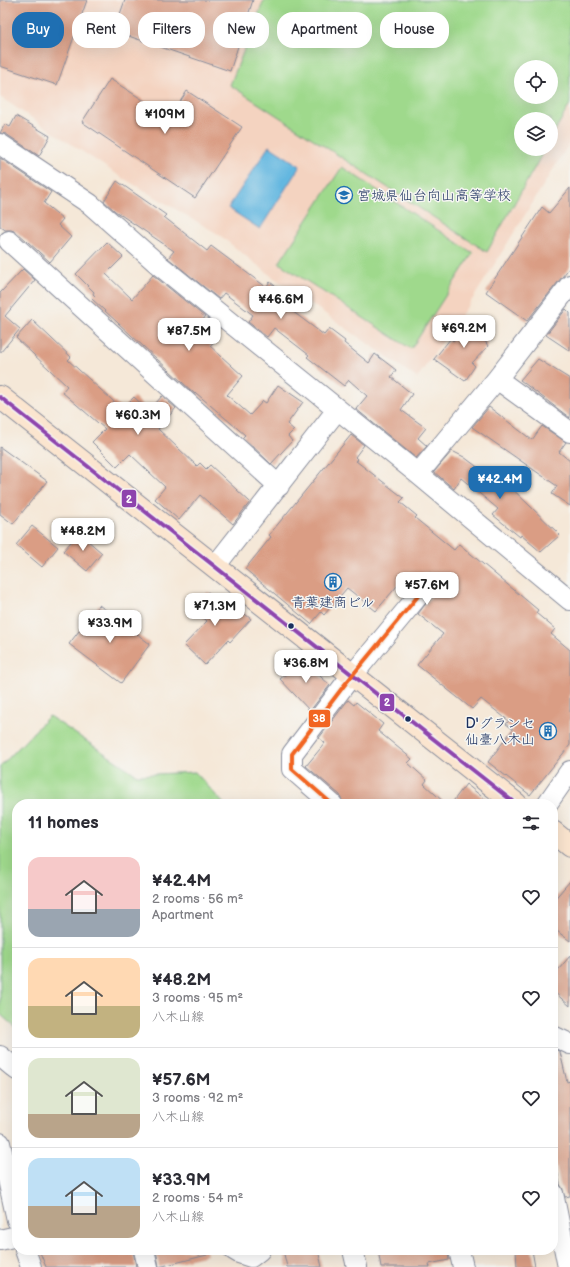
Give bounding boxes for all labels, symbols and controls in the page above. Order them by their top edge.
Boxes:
chip: Buy [12,12,64,48]
chip: Rent [72,12,130,48]
chip: Filters [138,12,205,48]
chip: New [213,12,269,48]
chip: Apartment [277,12,372,48]
chip: House [380,12,449,48]
map controls [514,60,558,156]
button: locate [514,60,558,104]
pin: ¥109M [137,101,193,135]
text: ¥109M [145,106,185,122]
button: layers [514,112,558,156]
school or university icon: 宮城県仙台向山高等学校 [334,185,354,205]
place label: 宮城県仙台向山高等学校 [357,187,511,204]
pin: ¥46.6M [248,286,314,320]
text: ¥46.6M [258,291,304,307]
pin: ¥69.2M [431,315,497,349]
pin: ¥87.5M [156,318,222,352]
text: ¥69.2M [441,320,487,336]
text: ¥87.5M [167,323,211,339]
pin: ¥60.3M [105,402,171,436]
text: ¥60.3M [115,407,161,423]
pin: ¥42.4M [467,466,533,500]
text: ¥42.4M [477,471,523,487]
line badge: 2 [121,489,137,508]
text: 2 [126,493,133,506]
pin: ¥48.2M [50,518,116,552]
text: ¥48.2M [60,523,106,539]
building icon: 青葉建商ビル [323,572,343,592]
pin: ¥57.6M [394,572,460,606]
text: ¥57.6M [405,577,449,593]
pin: ¥71.3M [182,593,248,627]
place label: 青葉建商ビル [291,594,375,611]
text: ¥71.3M [194,598,236,614]
pin: ¥33.9M [77,610,143,644]
text: ¥33.9M [88,615,132,631]
unlabelled marker [286,621,296,631]
pin: ¥36.8M [273,650,339,684]
text: ¥36.8M [283,655,329,671]
line badge: 2 [379,693,395,712]
text: 2 [384,696,391,709]
line badge: 38 [308,709,331,728]
text: 38 [312,712,326,725]
unlabelled marker [403,714,413,724]
place label: D'グランセ 仙臺八木山 [465,715,535,748]
building icon: D'グランセ 仙臺八木山 [538,721,558,741]
icon: filters [520,812,542,834]
text: 11 homes [28,813,99,833]
text: ¥42.4M [152,871,211,891]
icon: home [60,873,108,921]
icon: heart [520,886,542,908]
text: 2 rooms · 56 m² [152,891,243,907]
text: Apartment [152,907,213,923]
text: ¥48.2M [152,970,211,990]
icon: home [60,974,108,1022]
icon: heart [520,987,542,1009]
text: 3 rooms · 95 m² [152,990,243,1006]
text: 八木山線 [152,1009,204,1025]
text: ¥57.6M [152,1070,210,1090]
icon: home [60,1074,108,1122]
icon: heart [520,1087,542,1109]
text: 3 rooms · 92 m² [152,1090,243,1106]
text: 八木山線 [152,1109,204,1125]
text: ¥33.9M [152,1170,211,1190]
icon: home [60,1174,108,1222]
icon: heart [520,1187,542,1209]
text: 2 rooms · 54 m² [152,1190,243,1206]
text: 八木山線 [152,1209,204,1225]

